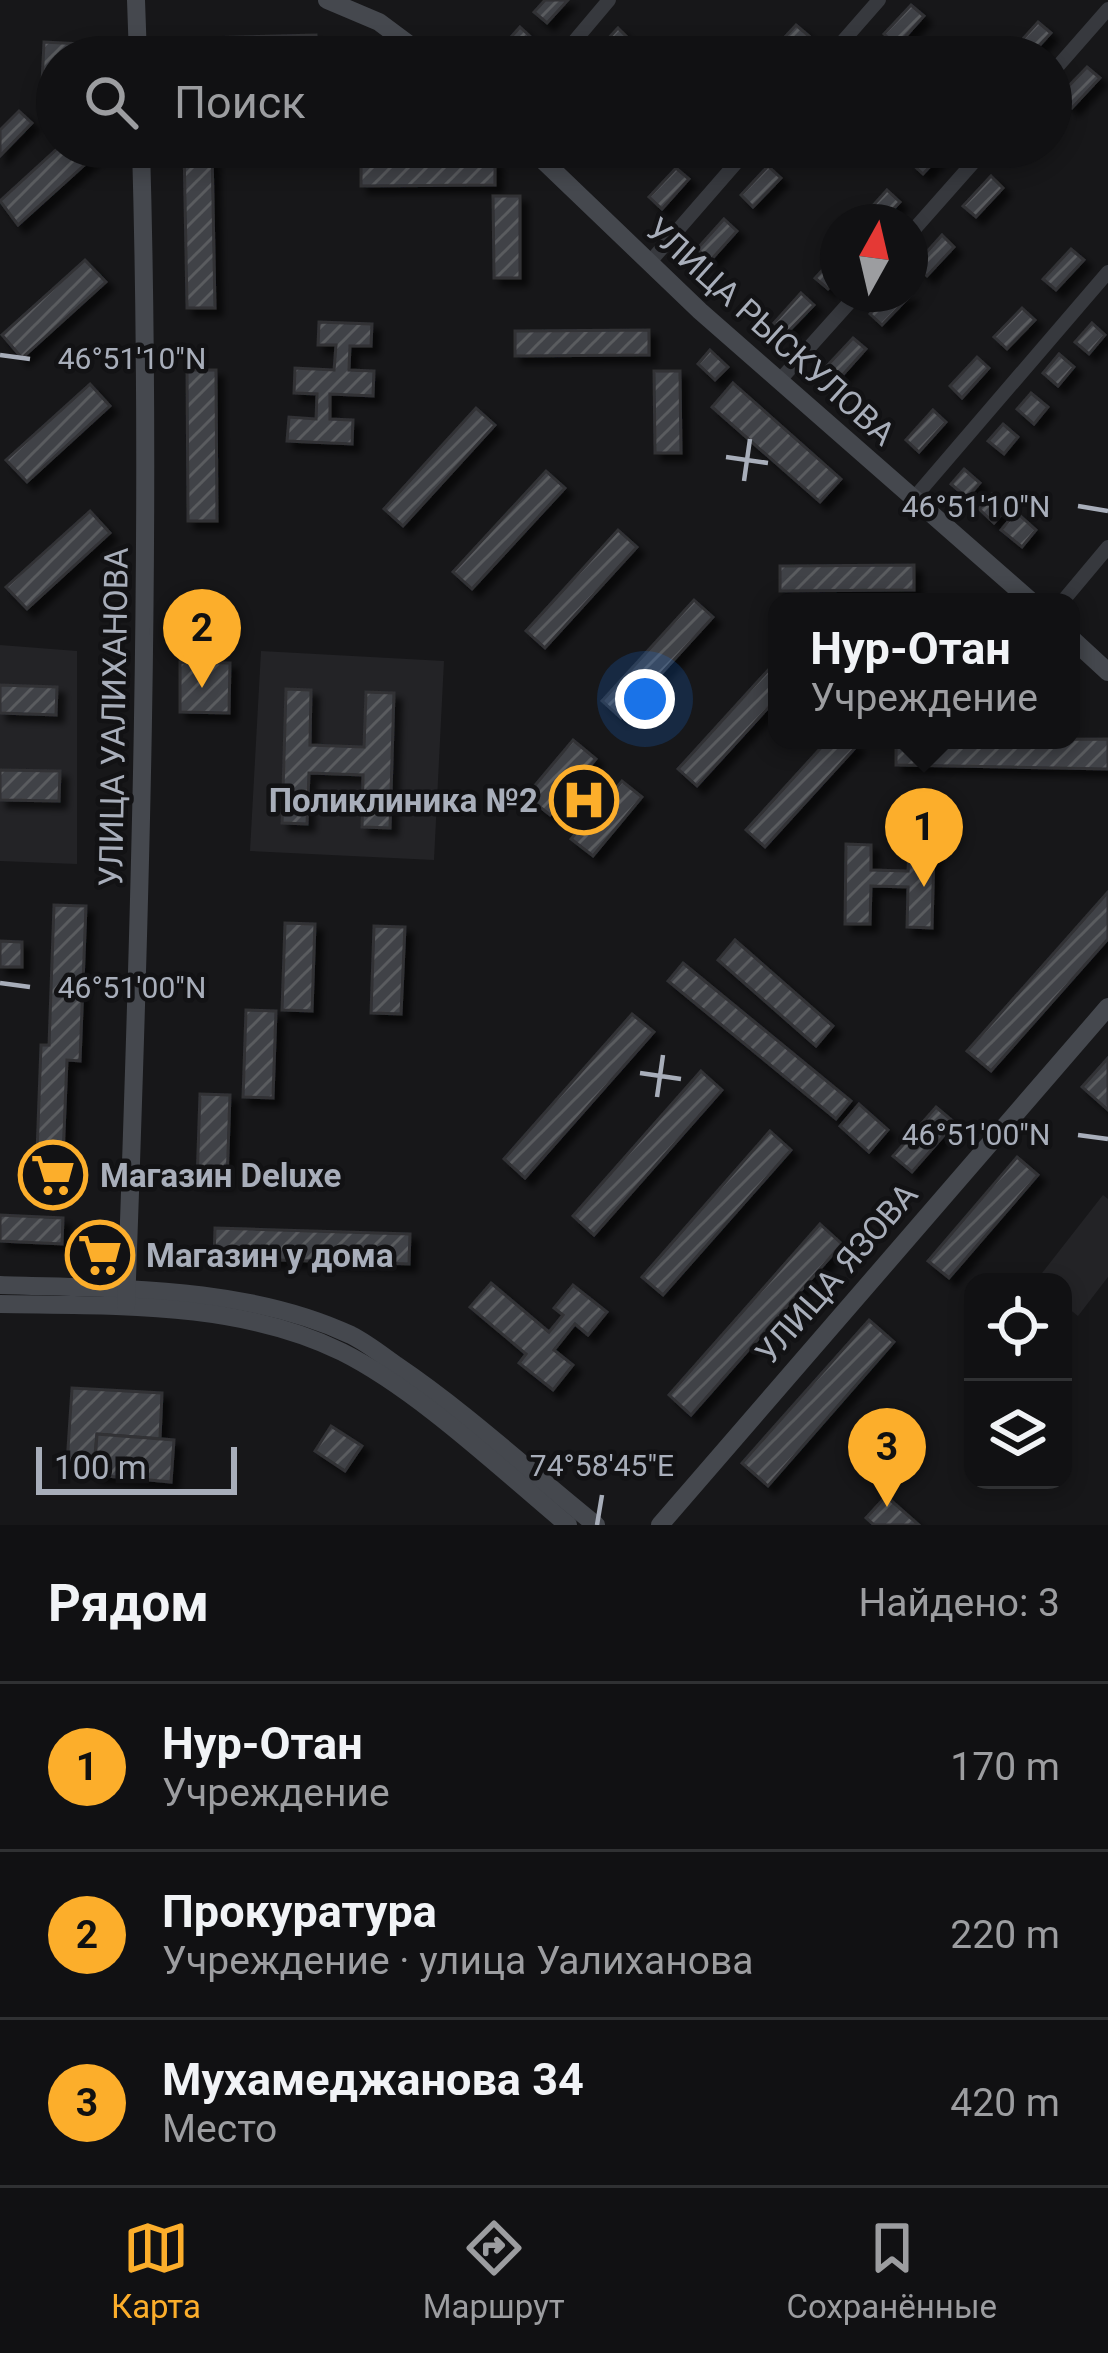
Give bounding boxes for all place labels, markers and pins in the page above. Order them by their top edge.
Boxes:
pin: 2 [163,589,241,688]
hospital icon: Поликлиника №2 [549,765,619,835]
place label: Поликлиника №2 [269,781,538,820]
pin: 1 [885,788,963,887]
supermarket icon: Магазин Deluxe [18,1140,88,1210]
place label: Магазин Deluxe [100,1156,341,1195]
supermarket icon: Магазин у дома [65,1220,135,1290]
place label: Магазин у дома [146,1236,394,1275]
pin: 3 [848,1408,926,1507]

